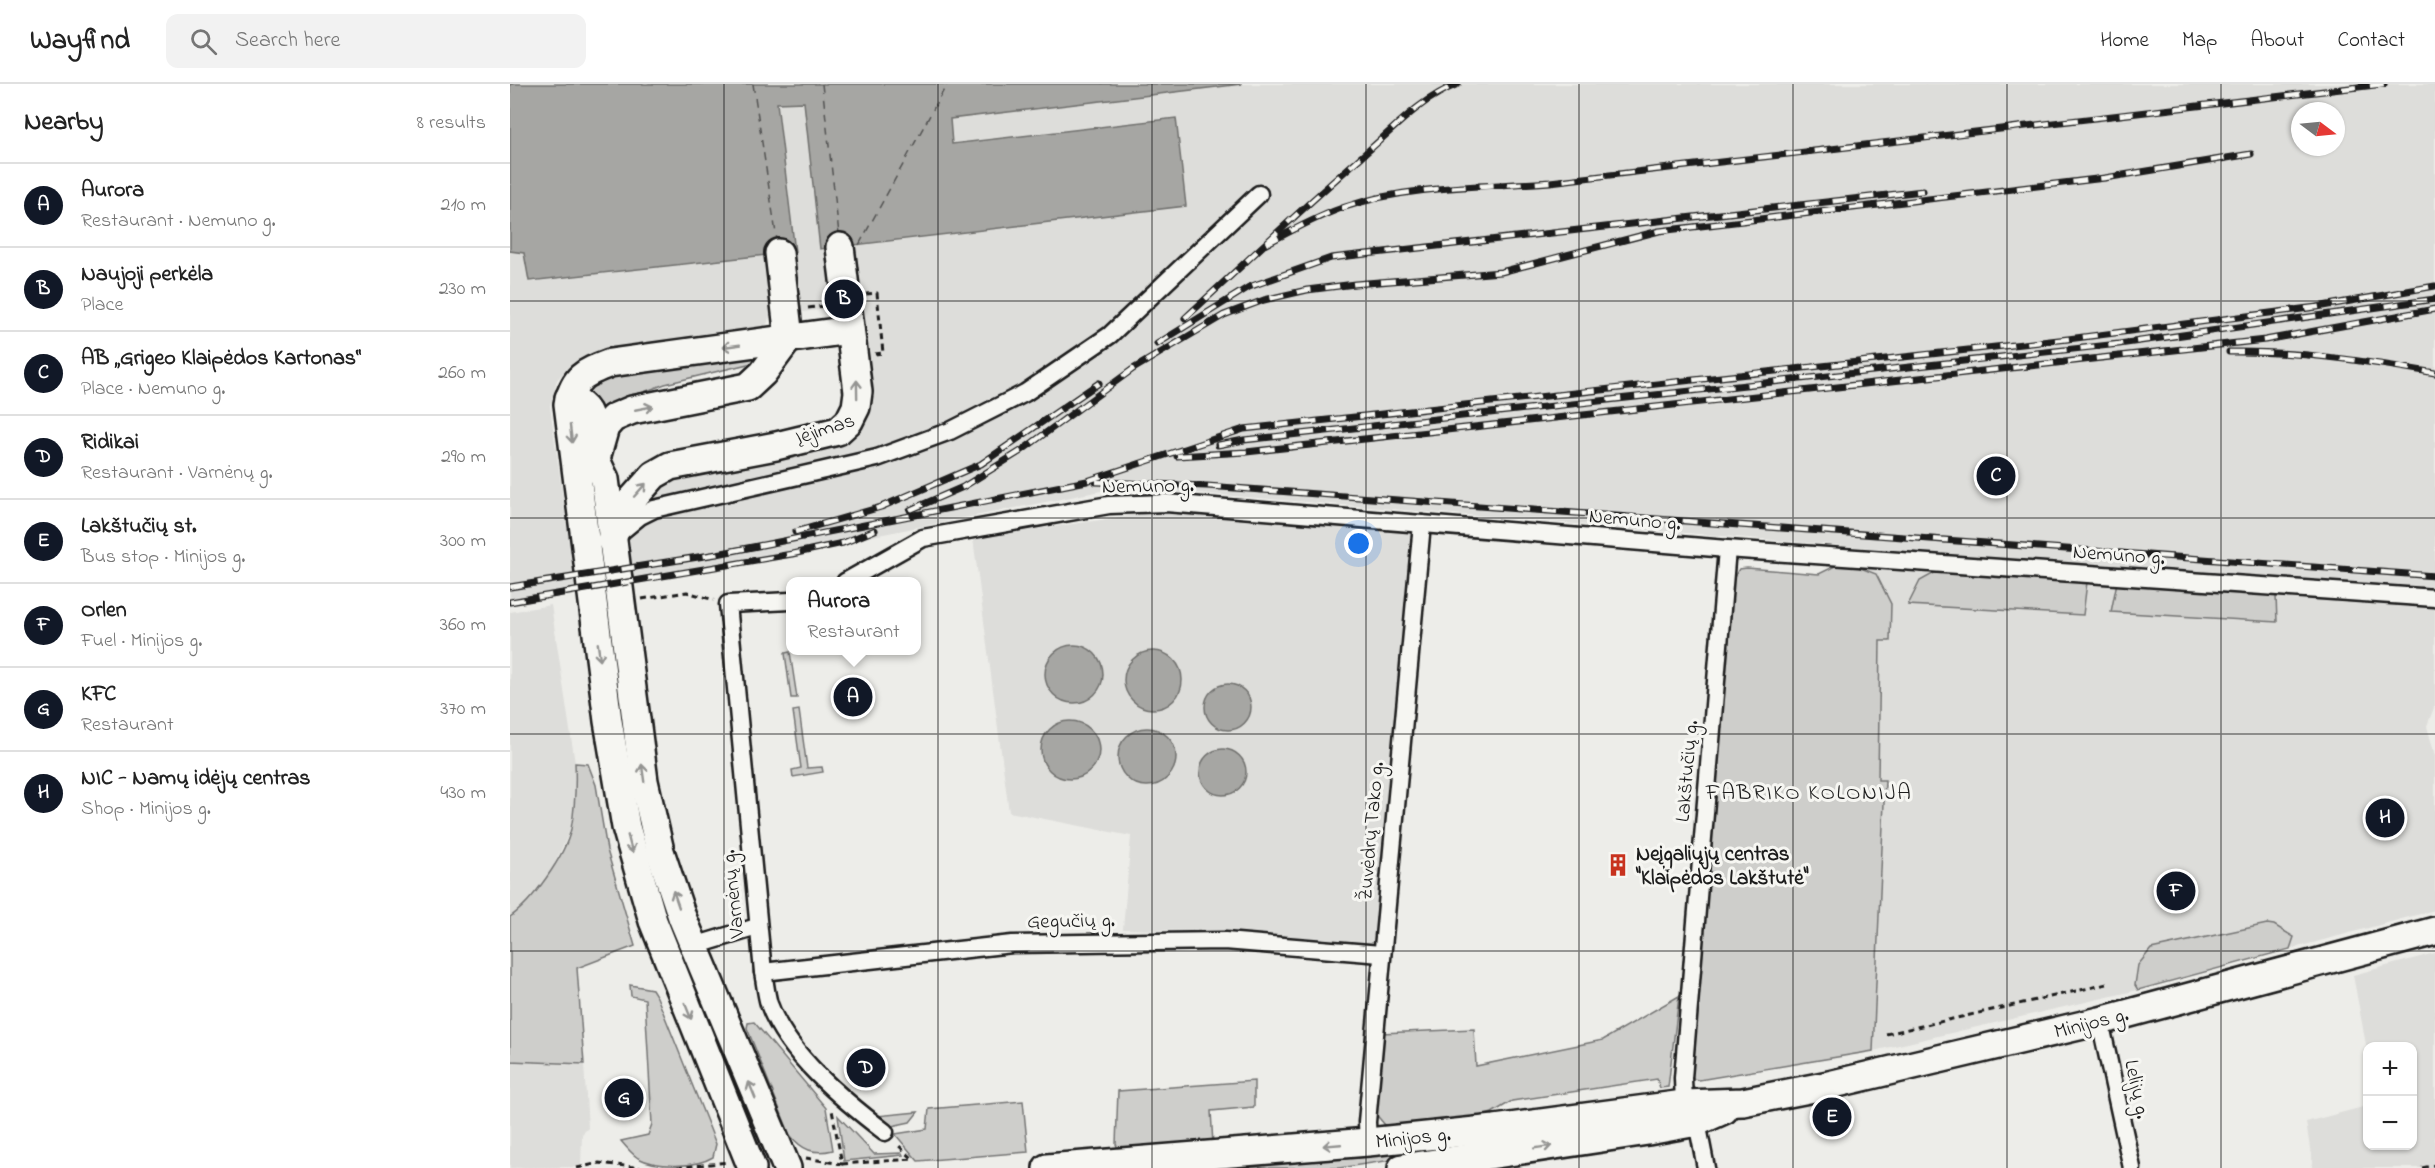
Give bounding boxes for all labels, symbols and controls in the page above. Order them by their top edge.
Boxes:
search box [166,14,586,68]
text: Wayfind [30,21,130,62]
icon: search [187,25,220,58]
text: Search here [235,25,340,57]
text: Home [2100,26,2149,56]
text: Map [2182,26,2217,56]
text: About [2250,26,2304,56]
text: Contact [2337,26,2405,56]
north arrow [2291,102,2345,156]
text: Nearby [24,104,103,142]
text: 8 results [417,109,486,138]
text: Aurora [81,175,144,207]
text: A [37,191,50,220]
text: 210 m [441,191,486,220]
text: Restaurant · Nemuno g. [81,207,276,236]
text: Naujoji perkėla [81,259,213,291]
text: B [37,275,50,304]
text: 230 m [439,275,486,304]
pin: B [824,276,864,322]
text: Place [81,291,123,320]
one-way arrow [721,341,741,352]
text: AB „Grigeo Klaipėdos Kartonas“ [81,343,361,375]
text: C [38,359,49,388]
text: 260 m [438,359,486,388]
text: Place · Nemuno g. [81,375,225,404]
one-way arrow [851,380,862,400]
one-way arrow [635,401,654,413]
street label: Įėjimas [792,406,859,454]
one-way arrow [566,424,577,444]
text: Ridikai [81,427,139,459]
text: D [36,443,51,472]
text: 290 m [441,443,486,472]
pin: C [1976,454,2016,498]
text: Restaurant · Varnėnų g. [81,459,272,488]
street label: Nemuno g. [1102,471,1194,505]
one-way arrow [633,482,648,497]
street label: Nemuno g. [1587,502,1682,542]
text: Lakštučių st. [81,511,197,543]
text: E [37,527,50,556]
text: 300 m [440,527,486,556]
your location [1344,529,1373,558]
street label: Nemuno g. [2072,538,2166,576]
text: Bus stop · Minijos g. [81,543,245,572]
popup [786,577,921,655]
text: Aurora [807,586,870,618]
text: Orlen [81,595,127,627]
text: F [37,611,50,640]
text: 360 m [440,611,486,640]
text: Restaurant [807,618,900,647]
text: Fuel · Minijos g. [81,627,202,656]
one-way arrow [593,641,604,661]
pin: A [834,674,872,720]
text: KFC [81,679,116,711]
text: G [37,695,50,724]
text: 370 m [440,695,486,724]
text: Restaurant [81,711,174,740]
street label: Lakštučių g. [1669,719,1709,823]
street label: Žuvėdrų Tako g. [1351,760,1395,902]
text: NIC - Namų idėjų centras [81,763,311,795]
one-way arrow [638,764,649,784]
district label: FABRIKO KOLONIJA [1705,778,1912,810]
text: H [38,779,49,808]
text: 430 m [440,779,486,808]
text: Shop · Minijos g. [81,795,211,824]
pin: H [2366,796,2404,840]
one-way arrow [625,834,637,853]
place label: Neįgaliųjų centras "Klaipėdos Lakštutė" [1635,840,1809,894]
street label: Varnėnų g. [714,848,756,941]
building icon: Neįgaliųjų centras "Klaipėdos Lakštutė" [1605,852,1631,878]
pin: F [2156,868,2196,914]
one-way arrow [669,890,680,909]
street label: Gegučių g. [1027,906,1115,940]
street label: Minijos g. [2051,1000,2132,1050]
one-way arrow [683,1001,694,1020]
map controls [2363,1042,2417,1150]
button: + [2363,1042,2417,1096]
pin: D [846,1046,886,1090]
street label: Lelijų g. [2113,1057,2157,1122]
pin: G [604,1076,644,1120]
one-way arrow [746,1081,757,1100]
pin: E [1812,1094,1852,1140]
button: − [2363,1096,2417,1150]
street label: Minijos g. [1374,1120,1453,1160]
one-way arrow [1323,1140,1342,1151]
one-way arrow [1532,1142,1552,1153]

